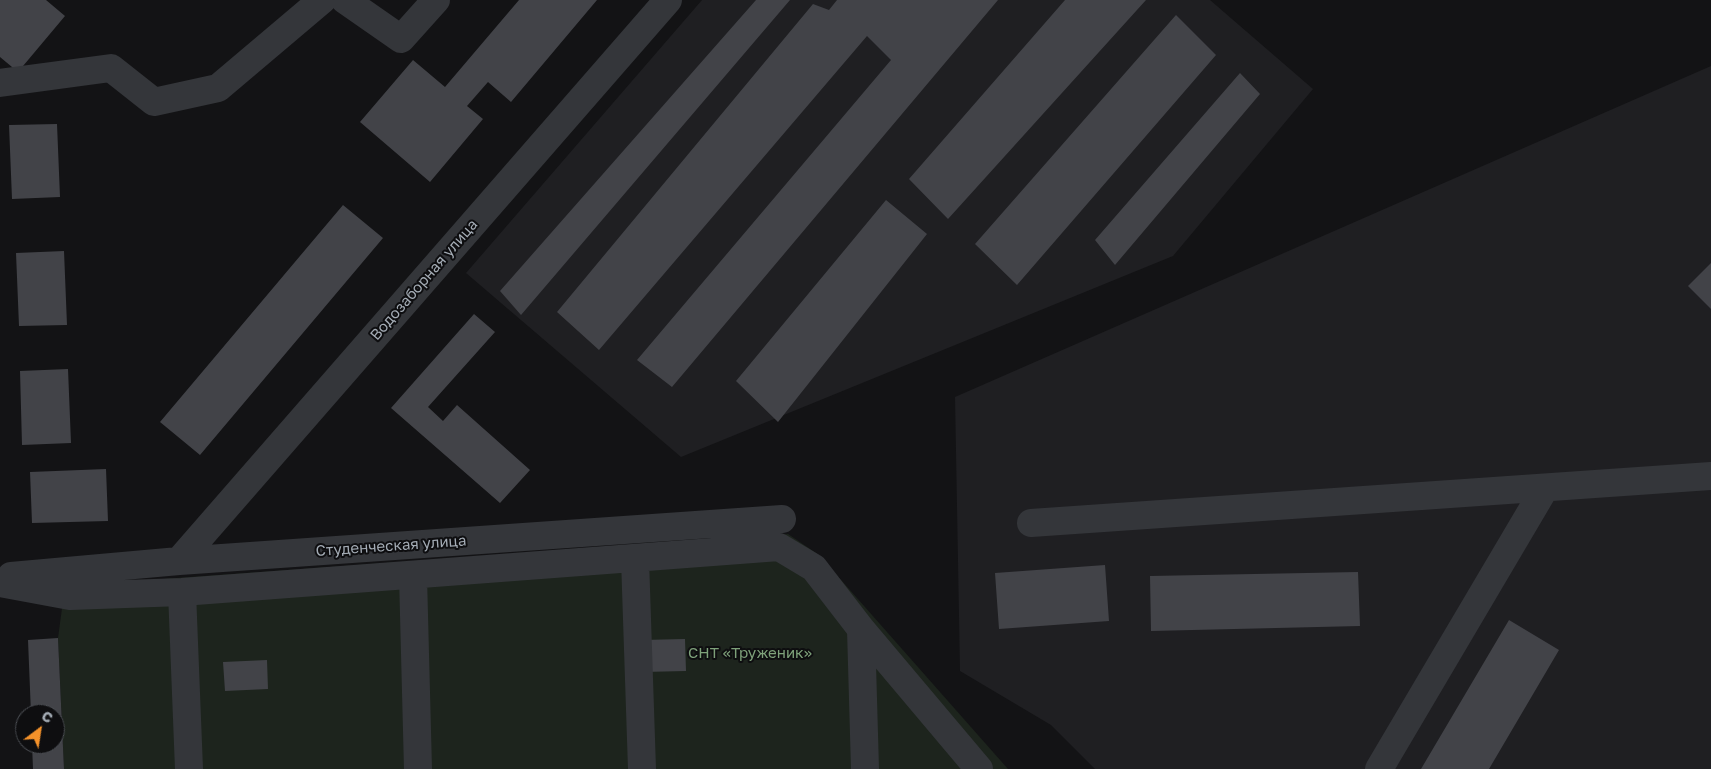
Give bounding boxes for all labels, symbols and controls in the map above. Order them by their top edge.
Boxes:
street label: Водозаборная улица [367,216,481,344]
street label: Студенческая улица [315,532,467,560]
park label: СНТ «Труженик» [688,644,812,662]
north arrow [15,704,65,754]
text: С [39,707,56,726]

